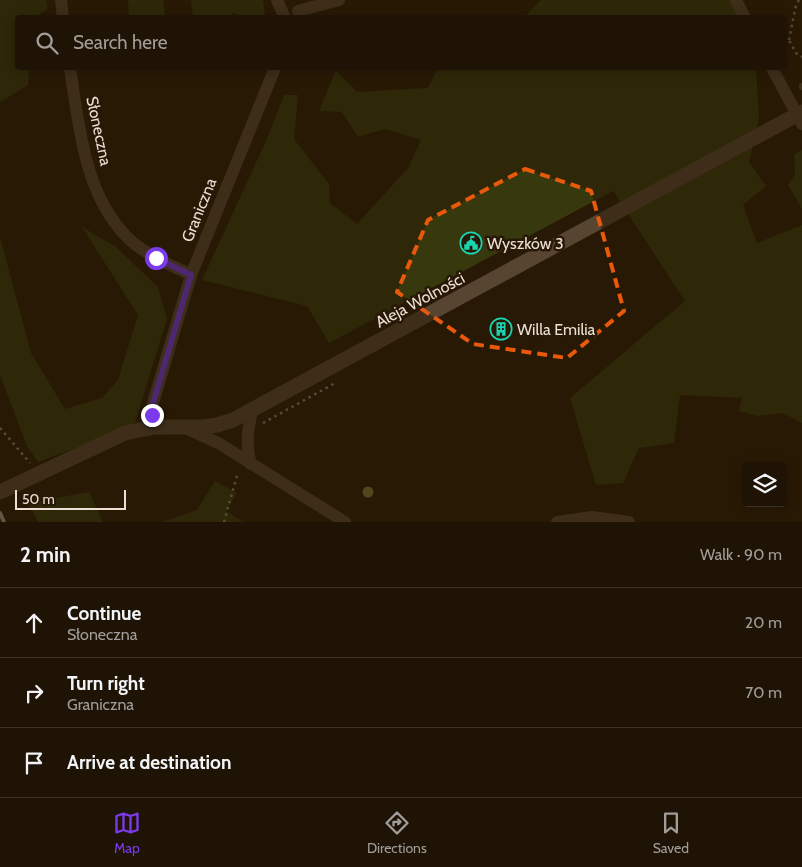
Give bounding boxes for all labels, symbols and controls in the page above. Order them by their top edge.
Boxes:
search box [15,15,787,70]
icon: search [33,29,61,57]
text: Search here [73,31,167,54]
street label: Słoneczna [82,95,116,168]
street label: Graniczna [178,175,220,245]
public building icon: Wyszków 3 [459,231,483,255]
place label: Wyszków 3 [487,234,564,253]
route start [145,247,168,270]
street label: Aleja Wolności [372,269,468,331]
building icon: Willa Emilia [489,317,513,341]
place label: Willa Emilia [517,320,596,339]
route end [141,404,164,427]
map controls [742,462,787,507]
button: layers [742,462,787,507]
scale bar [15,487,126,510]
text: 50 m [22,490,55,508]
text: 2 min [20,542,71,567]
text: Walk · 90 m [700,545,782,564]
text: Continue [67,602,141,625]
icon: ahead [20,609,48,637]
text: 20 m [745,613,782,632]
text: Słoneczna [67,625,137,644]
text: Turn right [67,672,145,695]
icon: right [20,679,48,707]
text: 70 m [745,683,782,702]
text: Graniczna [67,695,134,714]
icon: arrive [20,749,48,777]
text: Arrive at destination [67,751,231,774]
tab: Map [113,809,141,857]
tab: Directions [367,809,427,857]
tab: Saved [653,809,689,857]

